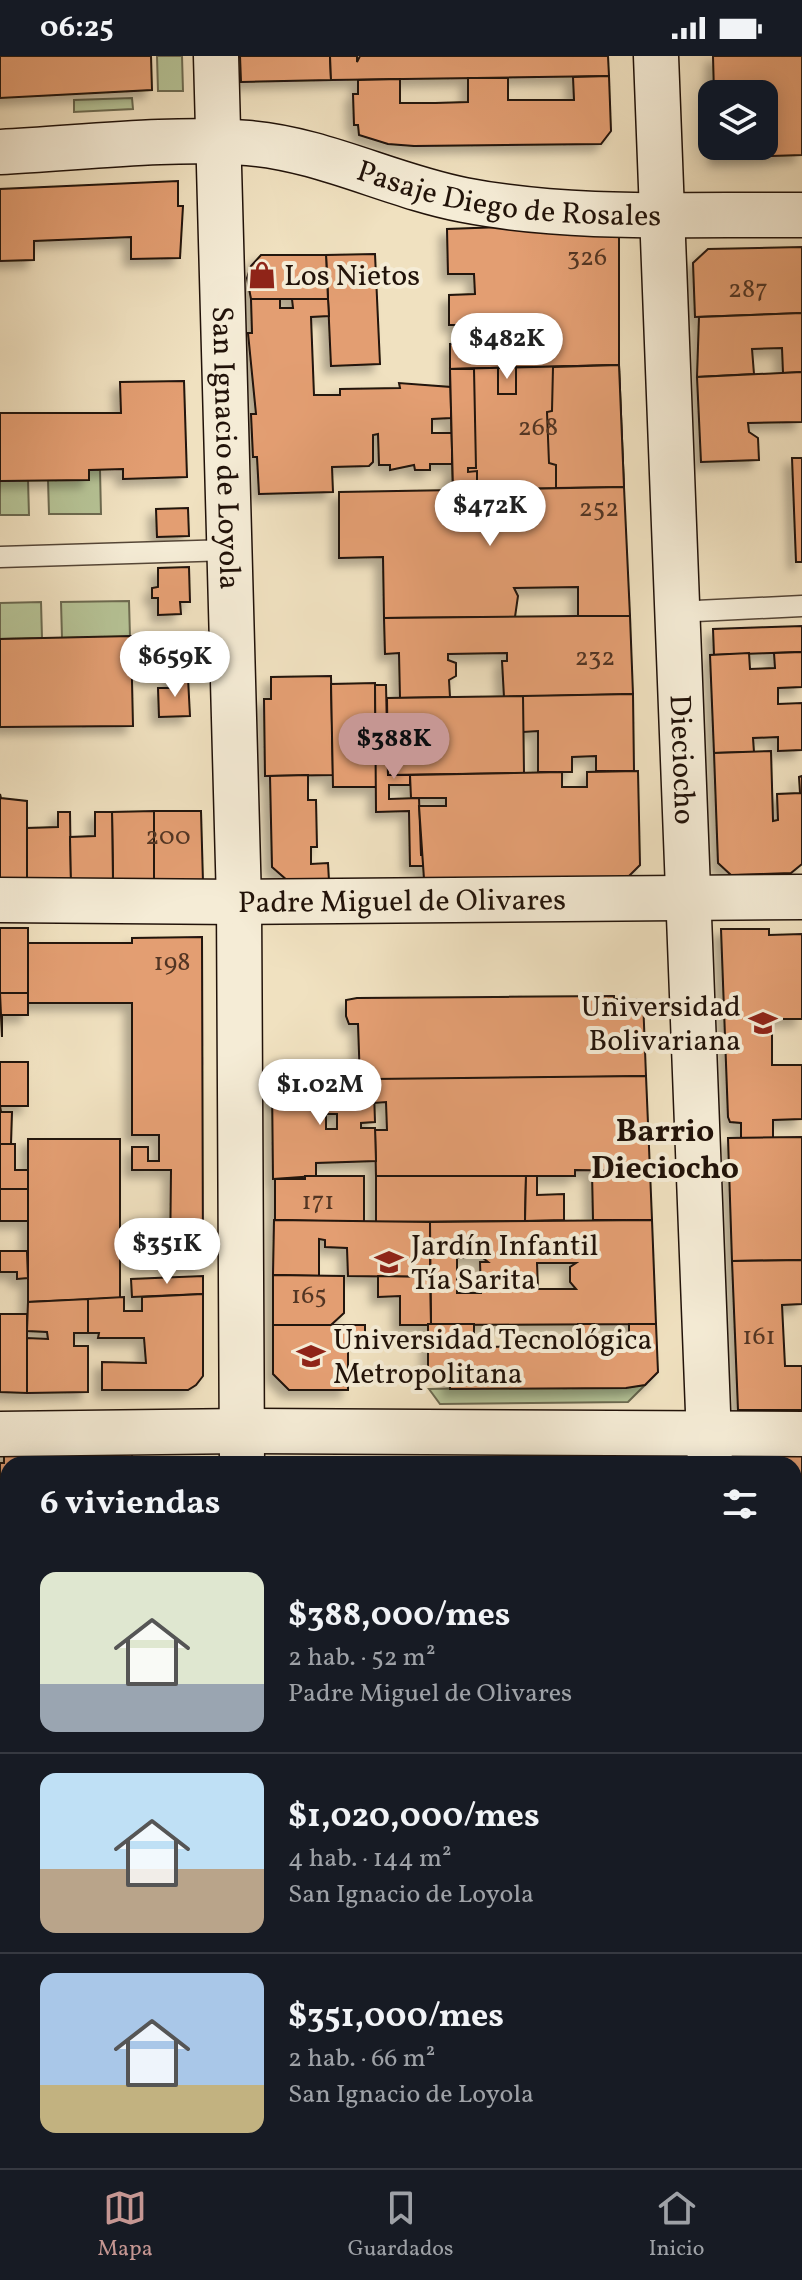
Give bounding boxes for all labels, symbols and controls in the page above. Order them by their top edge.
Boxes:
text: 06:25 [40,7,114,49]
map controls [698,80,778,160]
button: layers [698,80,778,160]
street label: Pasaje Diego de Rosales [351,151,661,238]
house number: 326 [567,240,607,276]
place label: Los Nietos [284,256,420,298]
shop icon: Los Nietos [247,260,277,290]
house number: 287 [728,272,768,308]
street label: San Ignacio de Loyola [200,305,250,590]
pin: $482K [451,313,563,381]
text: $482K [469,321,545,357]
house number: 268 [518,410,558,446]
pin: $472K [434,480,546,548]
text: $472K [453,488,527,524]
house number: 252 [579,491,619,527]
pin: $659K [119,631,231,699]
text: $659K [138,639,212,675]
house number: 232 [575,640,615,676]
street label: Dieciocho [658,694,704,825]
pin: $388K [338,713,450,781]
text: $388K [357,721,431,757]
house number: 200 [145,819,191,855]
street label: Padre Miguel de Olivares [238,880,566,925]
house number: 198 [154,945,190,981]
place label: Universidad Bolivariana [581,987,741,1063]
school or university icon: Universidad Bolivariana [748,1008,778,1038]
pin: $1.02M [255,1059,385,1127]
text: $1.02M [277,1067,364,1103]
district label: Barrio Dieciocho [591,1111,739,1192]
house number: 171 [302,1184,334,1220]
pin: $351K [111,1218,223,1286]
text: $351K [132,1226,202,1262]
place label: Jardín Infantil Tía Sarita [411,1226,598,1302]
school or university icon: Jardín Infantil Tía Sarita [374,1247,404,1277]
house number: 165 [291,1278,327,1314]
house number: 161 [742,1319,776,1355]
place label: Universidad Tecnológica Metropolitana [333,1320,653,1396]
school or university icon: Universidad Tecnológica Metropolitana [296,1341,326,1371]
text: 6 viviendas [40,1481,221,1528]
icon: filters [718,1482,762,1526]
text: $388,000/mes [288,1593,511,1640]
icon: home [104,1604,200,1700]
text: 2 hab. · 52 m² [288,1640,436,1676]
text: Padre Miguel de Olivares [288,1676,572,1712]
text: $1,020,000/mes [288,1794,540,1841]
icon: home [104,1805,200,1901]
text: 4 hab. · 144 m² [288,1841,452,1877]
text: San Ignacio de Loyola [288,1877,534,1913]
text: $351,000/mes [288,1994,504,2041]
icon: home [104,2005,200,2101]
text: 2 hab. · 66 m² [288,2041,435,2077]
text: San Ignacio de Loyola [288,2077,534,2113]
tab: Mapa [98,2186,153,2265]
tab: Guardados [348,2186,453,2265]
tab: Inicio [649,2186,704,2265]

